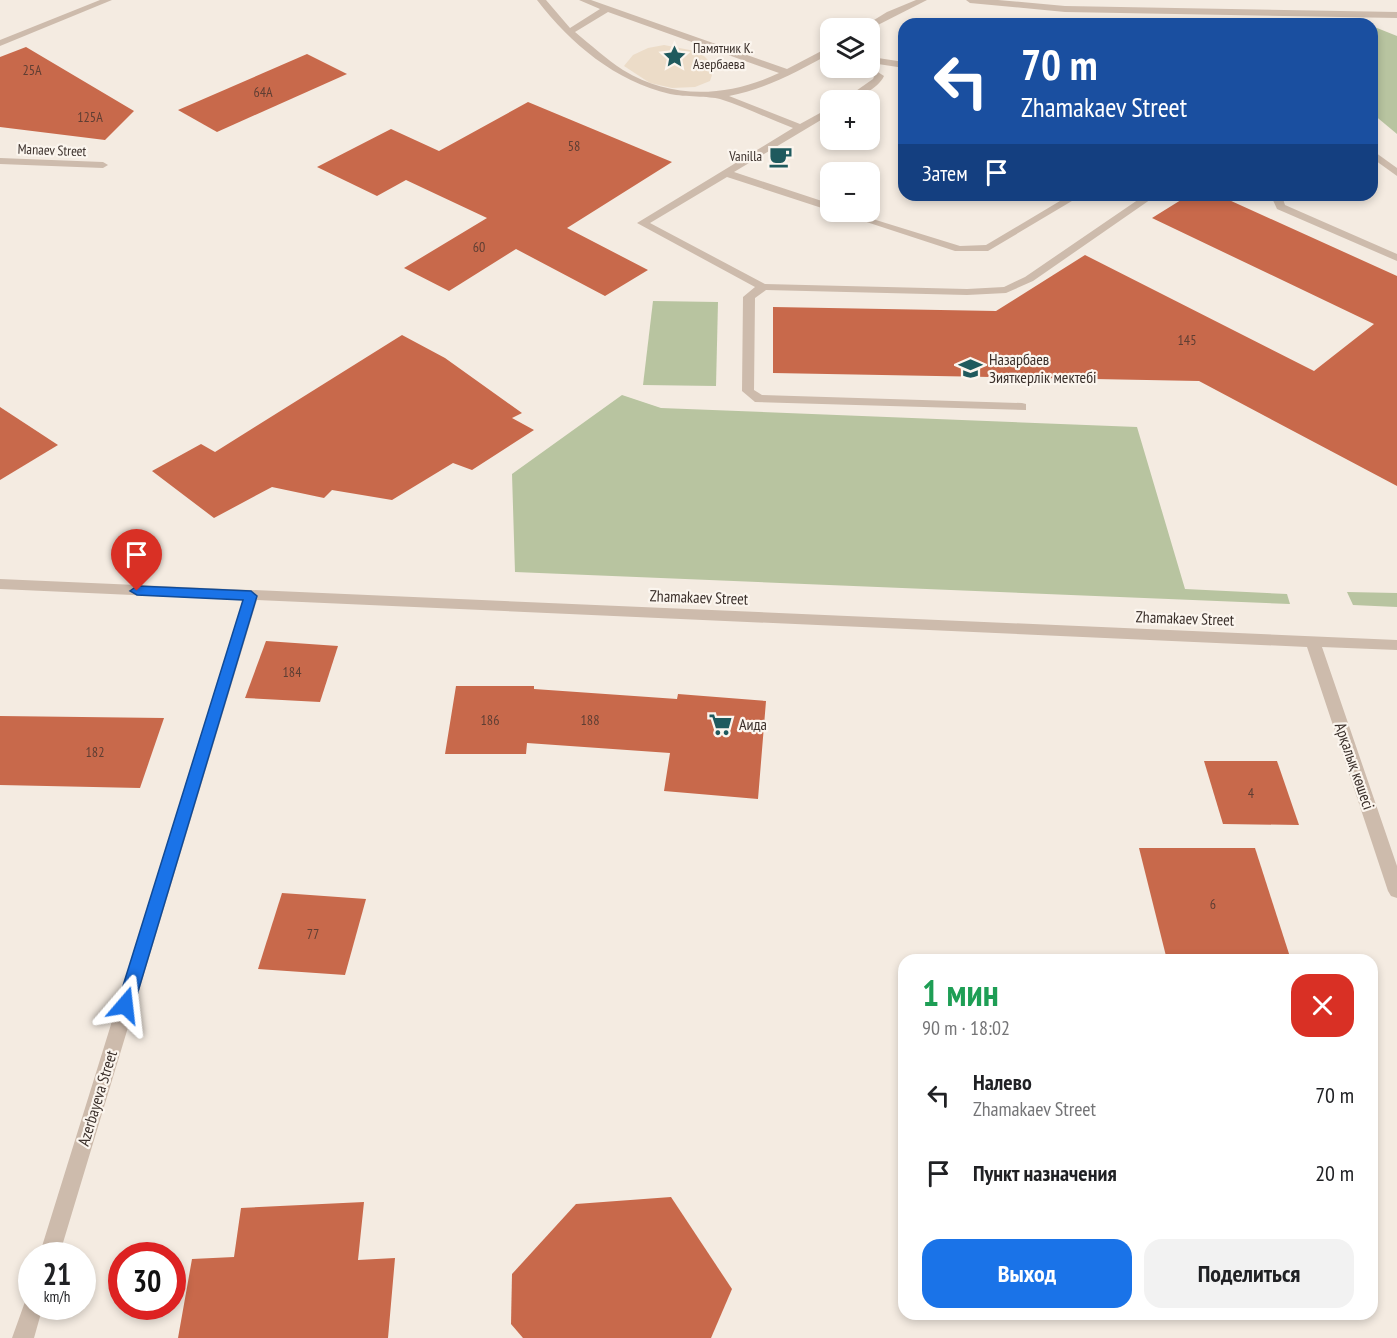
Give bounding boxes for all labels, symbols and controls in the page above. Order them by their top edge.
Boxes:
map controls [820,18,880,222]
button: layers [820,18,880,78]
text: 70 m [1021,37,1098,92]
place label: Памятник К. Азербаева [693,39,753,73]
icon: left [922,42,1000,120]
place icon: Памятник К. Азербаева [662,43,688,69]
house number: 25А [22,61,42,79]
house number: 64А [253,83,273,101]
button: + [820,90,880,150]
text: Zhamakaev Street [1021,90,1187,124]
house number: 125А [77,108,103,126]
house number: 58 [568,137,580,155]
street label: Manaev Street [17,140,87,160]
cafe icon: Vanilla [767,143,793,169]
place label: Vanilla [728,147,762,165]
icon: arrive [980,156,1013,189]
text: Затем [922,159,968,187]
button: − [820,162,880,222]
house number: 60 [473,238,485,256]
house number: 145 [1178,331,1196,349]
place label: Назарбаев Зияткерлік мектебі [989,349,1097,387]
school or university icon: Назарбаев Зияткерлік мектебі [958,355,984,381]
pin [111,529,162,591]
icon: arrive [120,538,153,571]
street label: Zhamakaev Street [649,585,749,609]
street label: Zhamakaev Street [1135,606,1235,630]
house number: 184 [283,663,302,681]
house number: 186 [481,711,499,729]
house number: 188 [581,711,599,729]
supermarket icon: Аида [708,711,734,737]
place label: Аида [739,714,767,734]
street label: Арқалық көшесі [1331,720,1379,812]
house number: 182 [86,743,104,761]
house number: 4 [1248,784,1255,802]
house number: 6 [1210,895,1216,913]
house number: 77 [307,925,319,943]
text: 1 мин [922,969,999,1016]
position arrow [93,973,157,1037]
button: close [1291,974,1354,1037]
text: 90 m · 18:02 [922,1015,1010,1041]
street label: Azerbayeva Street [73,1047,121,1148]
text: Налево [973,1068,1032,1096]
icon: left [922,1079,955,1112]
text: 70 m [1315,1081,1354,1109]
text: Zhamakaev Street [973,1096,1096,1122]
icon: arrive [922,1157,955,1190]
text: Пункт назначения [973,1159,1117,1187]
text: 20 m [1315,1159,1354,1187]
button: Выход [922,1239,1132,1308]
button: Поделиться [1144,1239,1354,1308]
speed limit sign: 30 [108,1242,186,1320]
text: 21 [43,1254,71,1293]
text: km/h [44,1287,70,1306]

